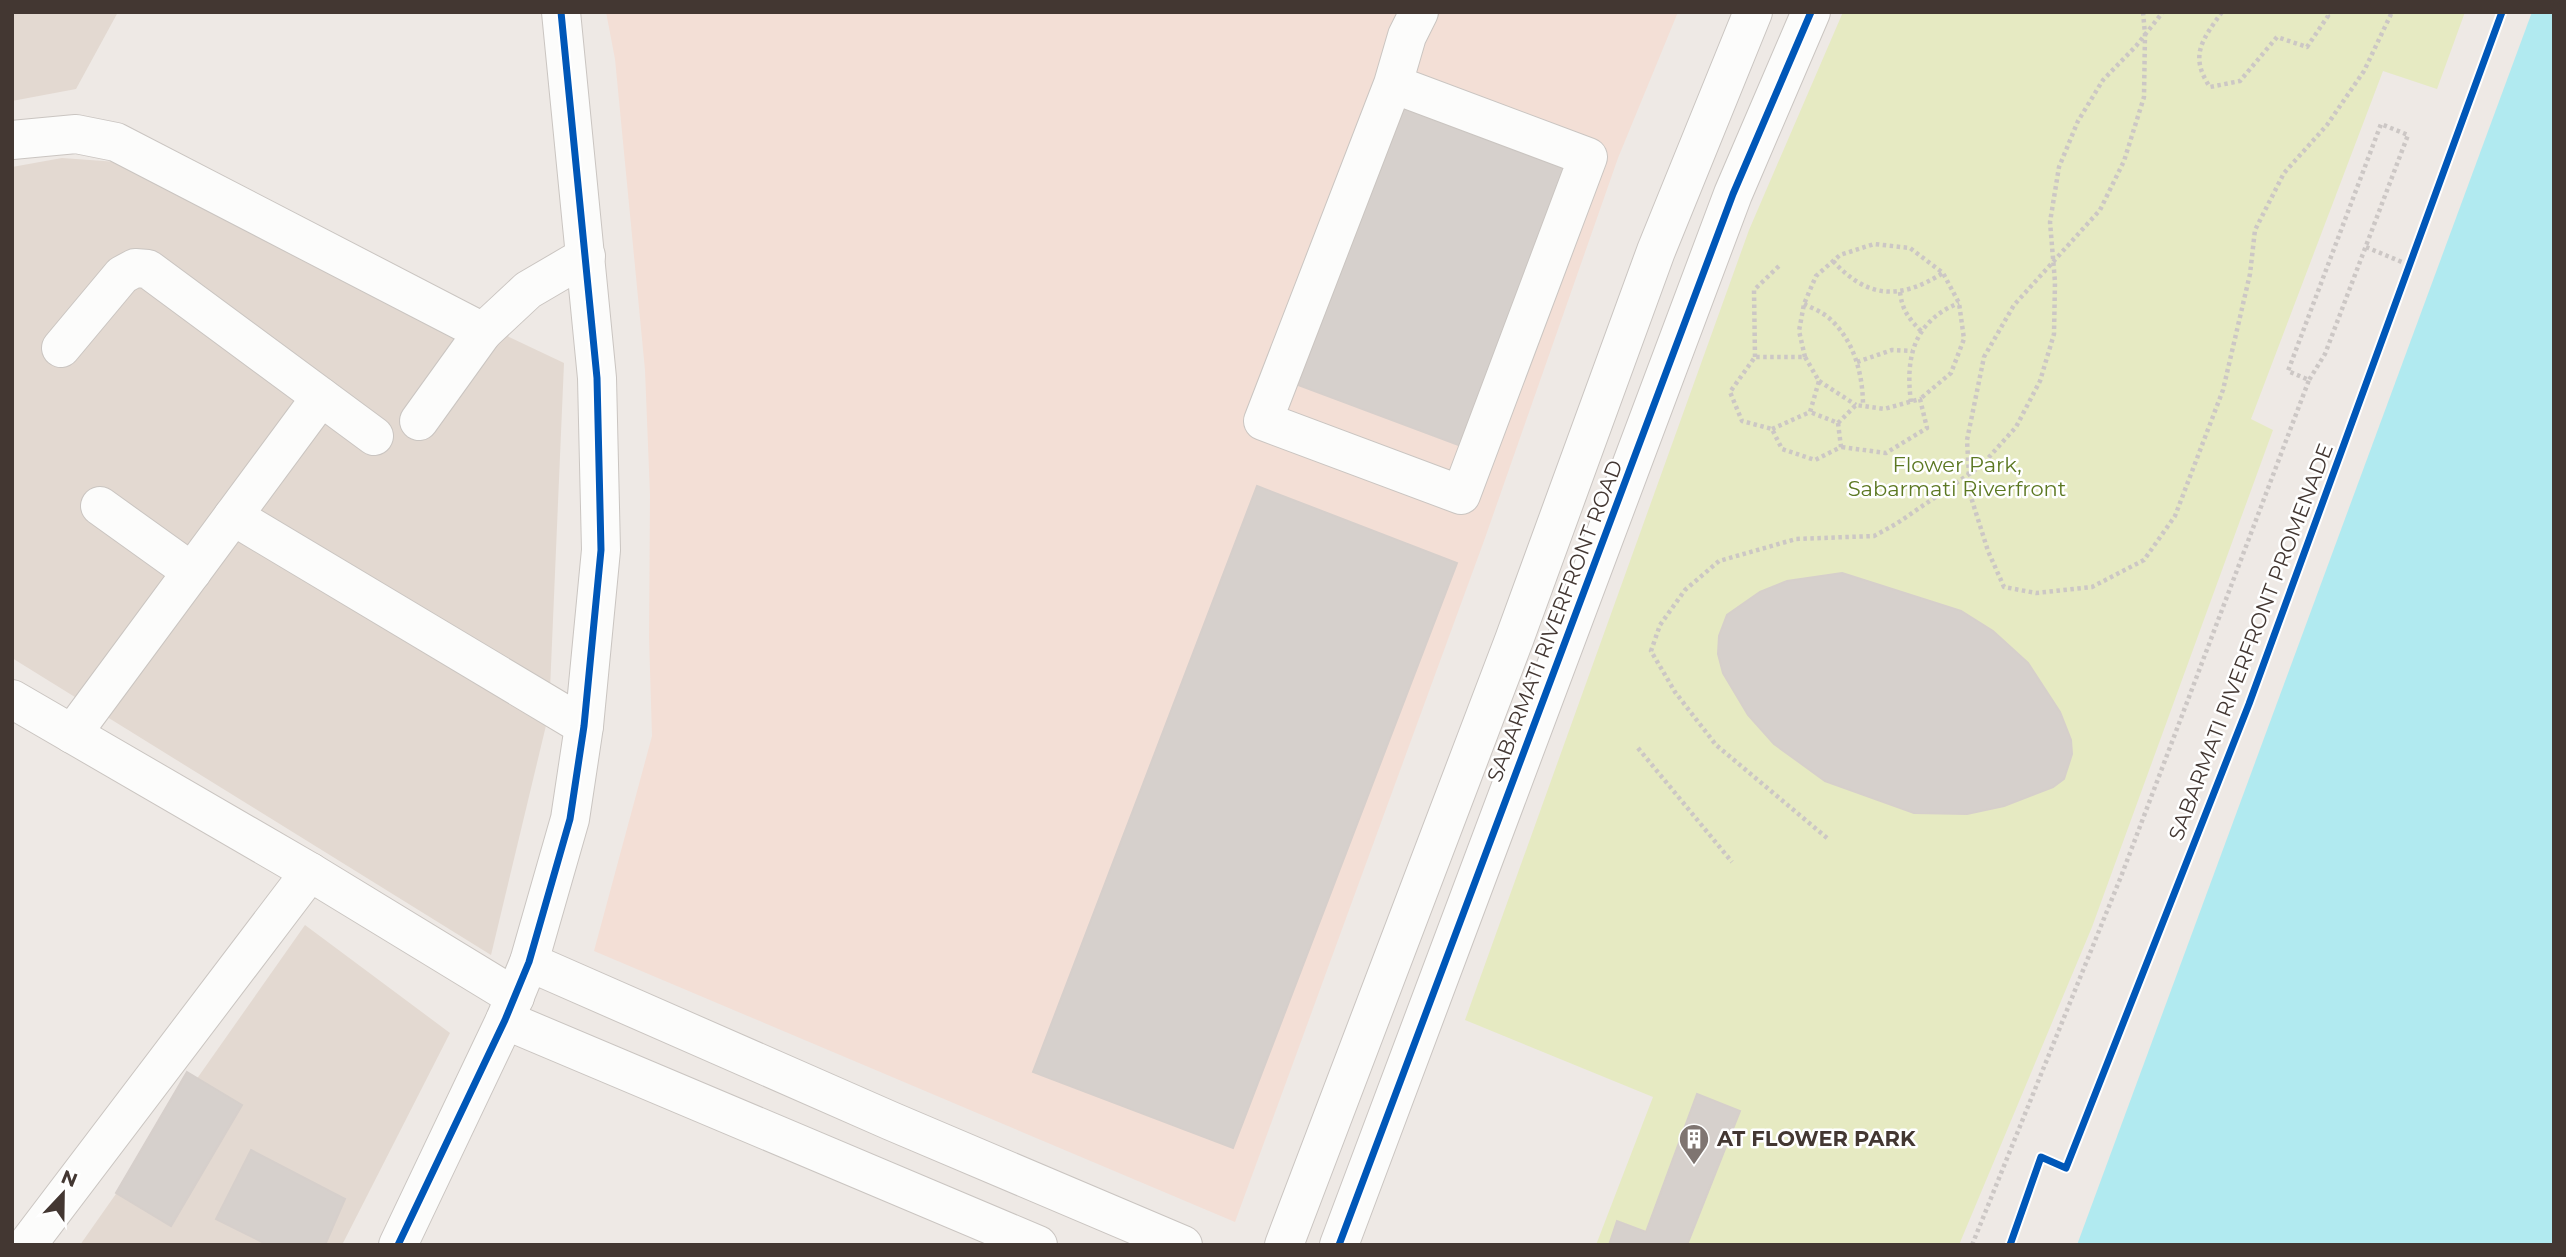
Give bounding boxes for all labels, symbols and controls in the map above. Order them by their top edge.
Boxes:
street label: SABARMATI RIVERFRONT PROMENADE [2163,440,2338,844]
park label: Flower Park, Sabarmati Riverfront [1848,452,2066,501]
street label: SABARMATI RIVERFRONT ROAD [1481,456,1628,785]
building icon: AT FLOWER PARK [1677,1122,1711,1166]
place label: AT FLOWER PARK [1716,1126,1916,1151]
north arrow [28,1159,98,1229]
text: N [58,1165,81,1192]

